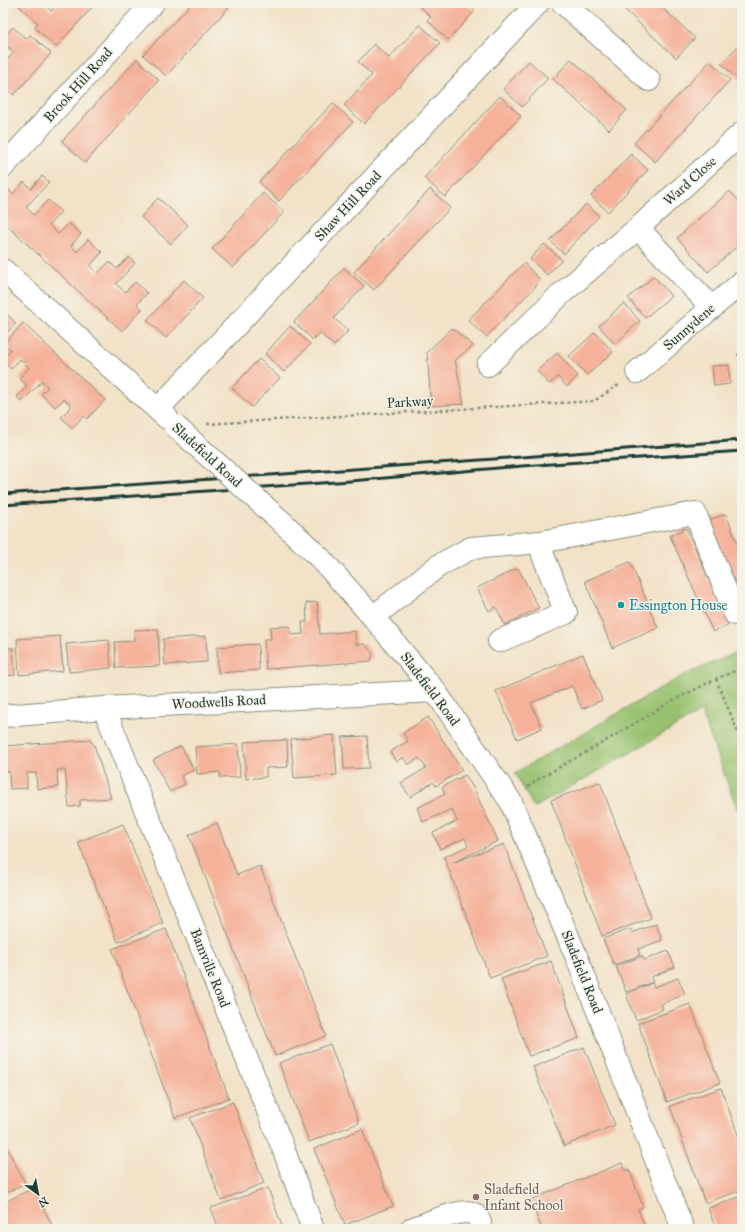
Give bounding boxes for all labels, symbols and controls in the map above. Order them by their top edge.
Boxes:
street label: Brook Hill Road [40,44,116,126]
street label: Ward Close [660,153,720,209]
street label: Shaw Hill Road [311,167,385,245]
street label: Sunnydene [660,300,719,354]
street label: Parkway [386,392,434,412]
street label: Sladefield Road [169,419,245,491]
place label: Essington House [629,597,728,614]
marker: Essington House [616,600,626,610]
street label: Sladefield Road [397,649,463,729]
street label: Woodwells Road [171,691,267,713]
street label: Bamville Road [186,926,234,1010]
street label: Sladefield Road [558,928,606,1016]
north arrow [18,1174,58,1214]
place label: Sladefield Infant School [484,1181,564,1214]
marker: Sladefield Infant School [471,1192,481,1202]
text: N [35,1194,50,1210]

